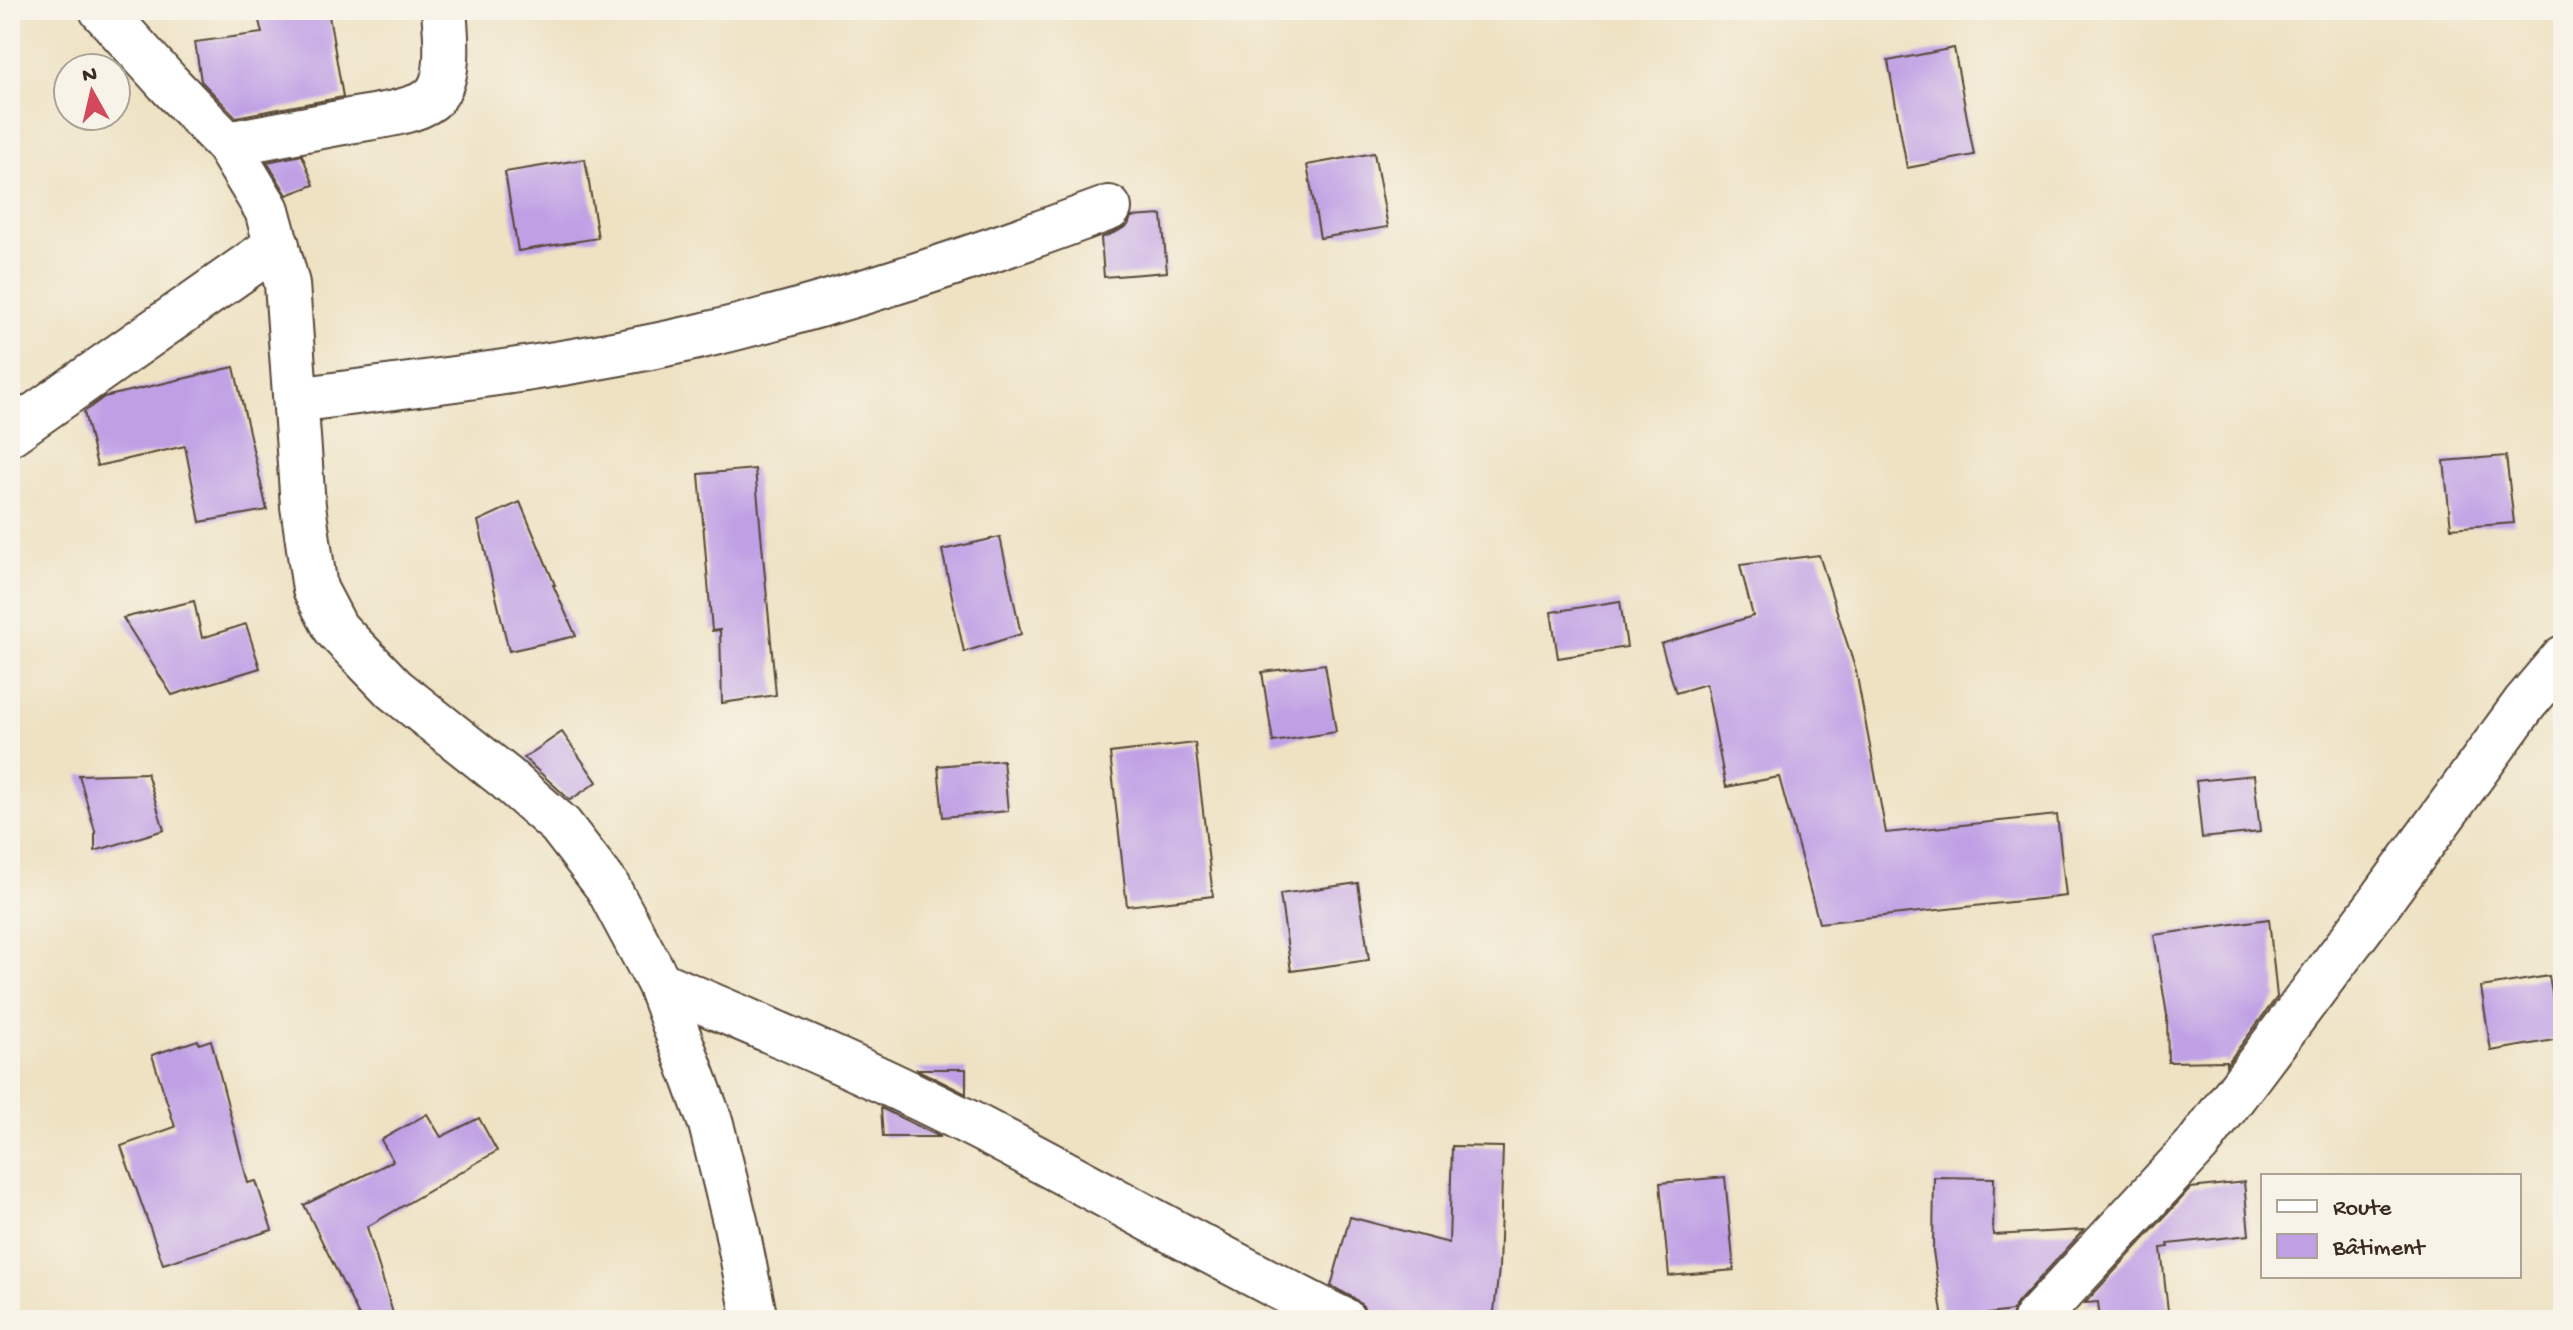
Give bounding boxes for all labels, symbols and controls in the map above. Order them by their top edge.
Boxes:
north arrow [52,52,132,132]
text: N [81,62,99,90]
legend [2261,1174,2521,1278]
text: Route [2333,1195,2392,1224]
text: Bâtiment [2332,1235,2426,1264]

